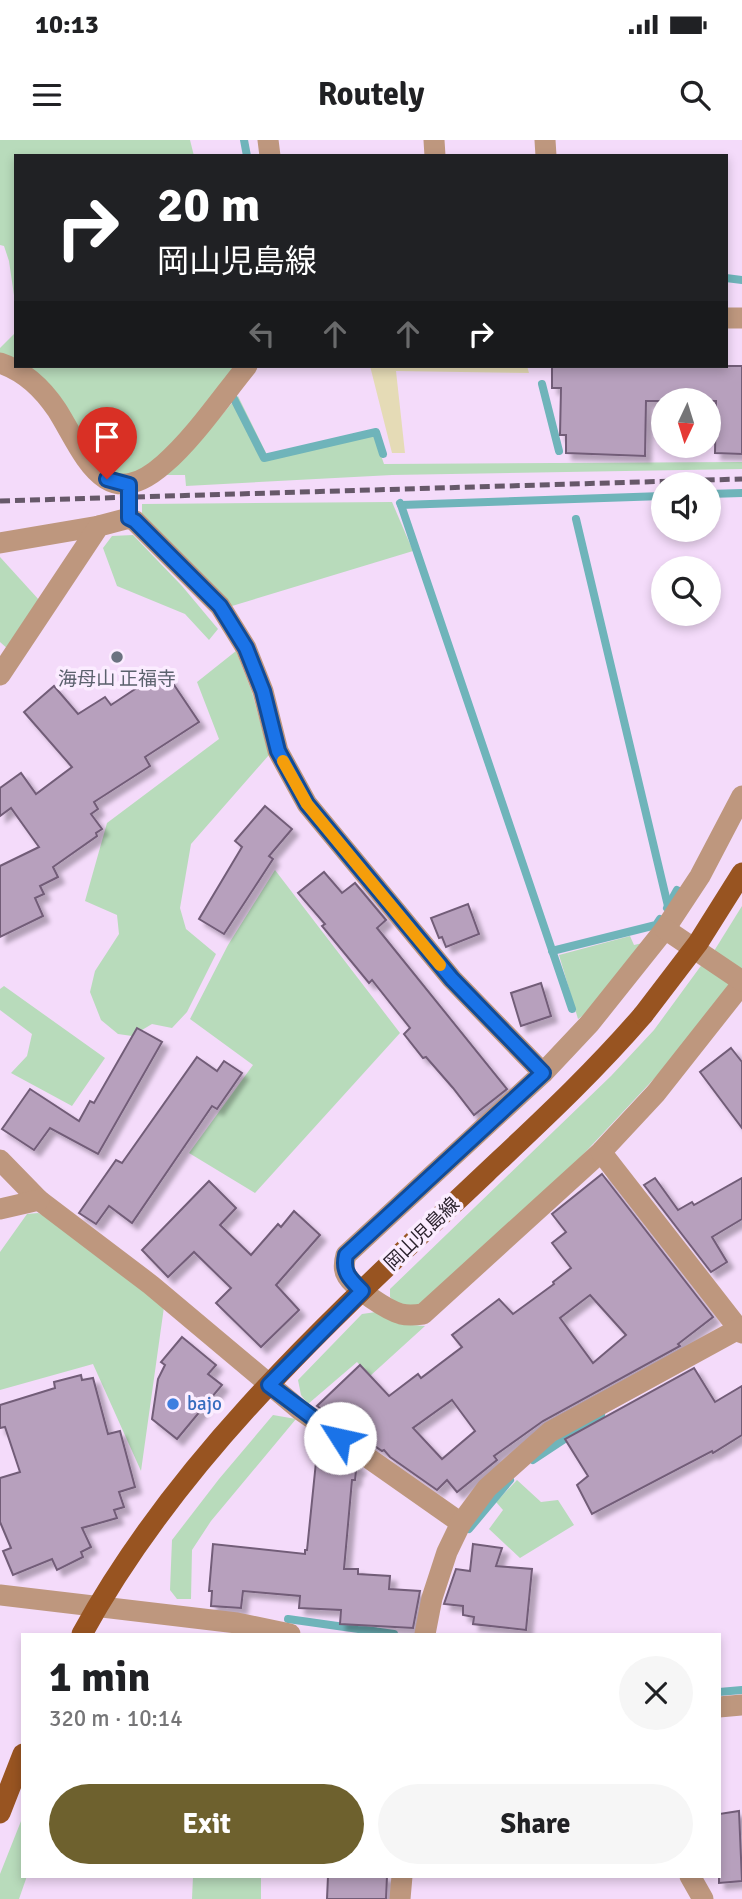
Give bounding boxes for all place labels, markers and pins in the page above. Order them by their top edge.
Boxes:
pin [77,407,137,479]
marker: 海母山 正福寺 [109,649,125,665]
place label: 海母山 正福寺 [58,667,176,691]
place label: bajo [187,1392,222,1416]
marker: bajo [165,1396,181,1412]

